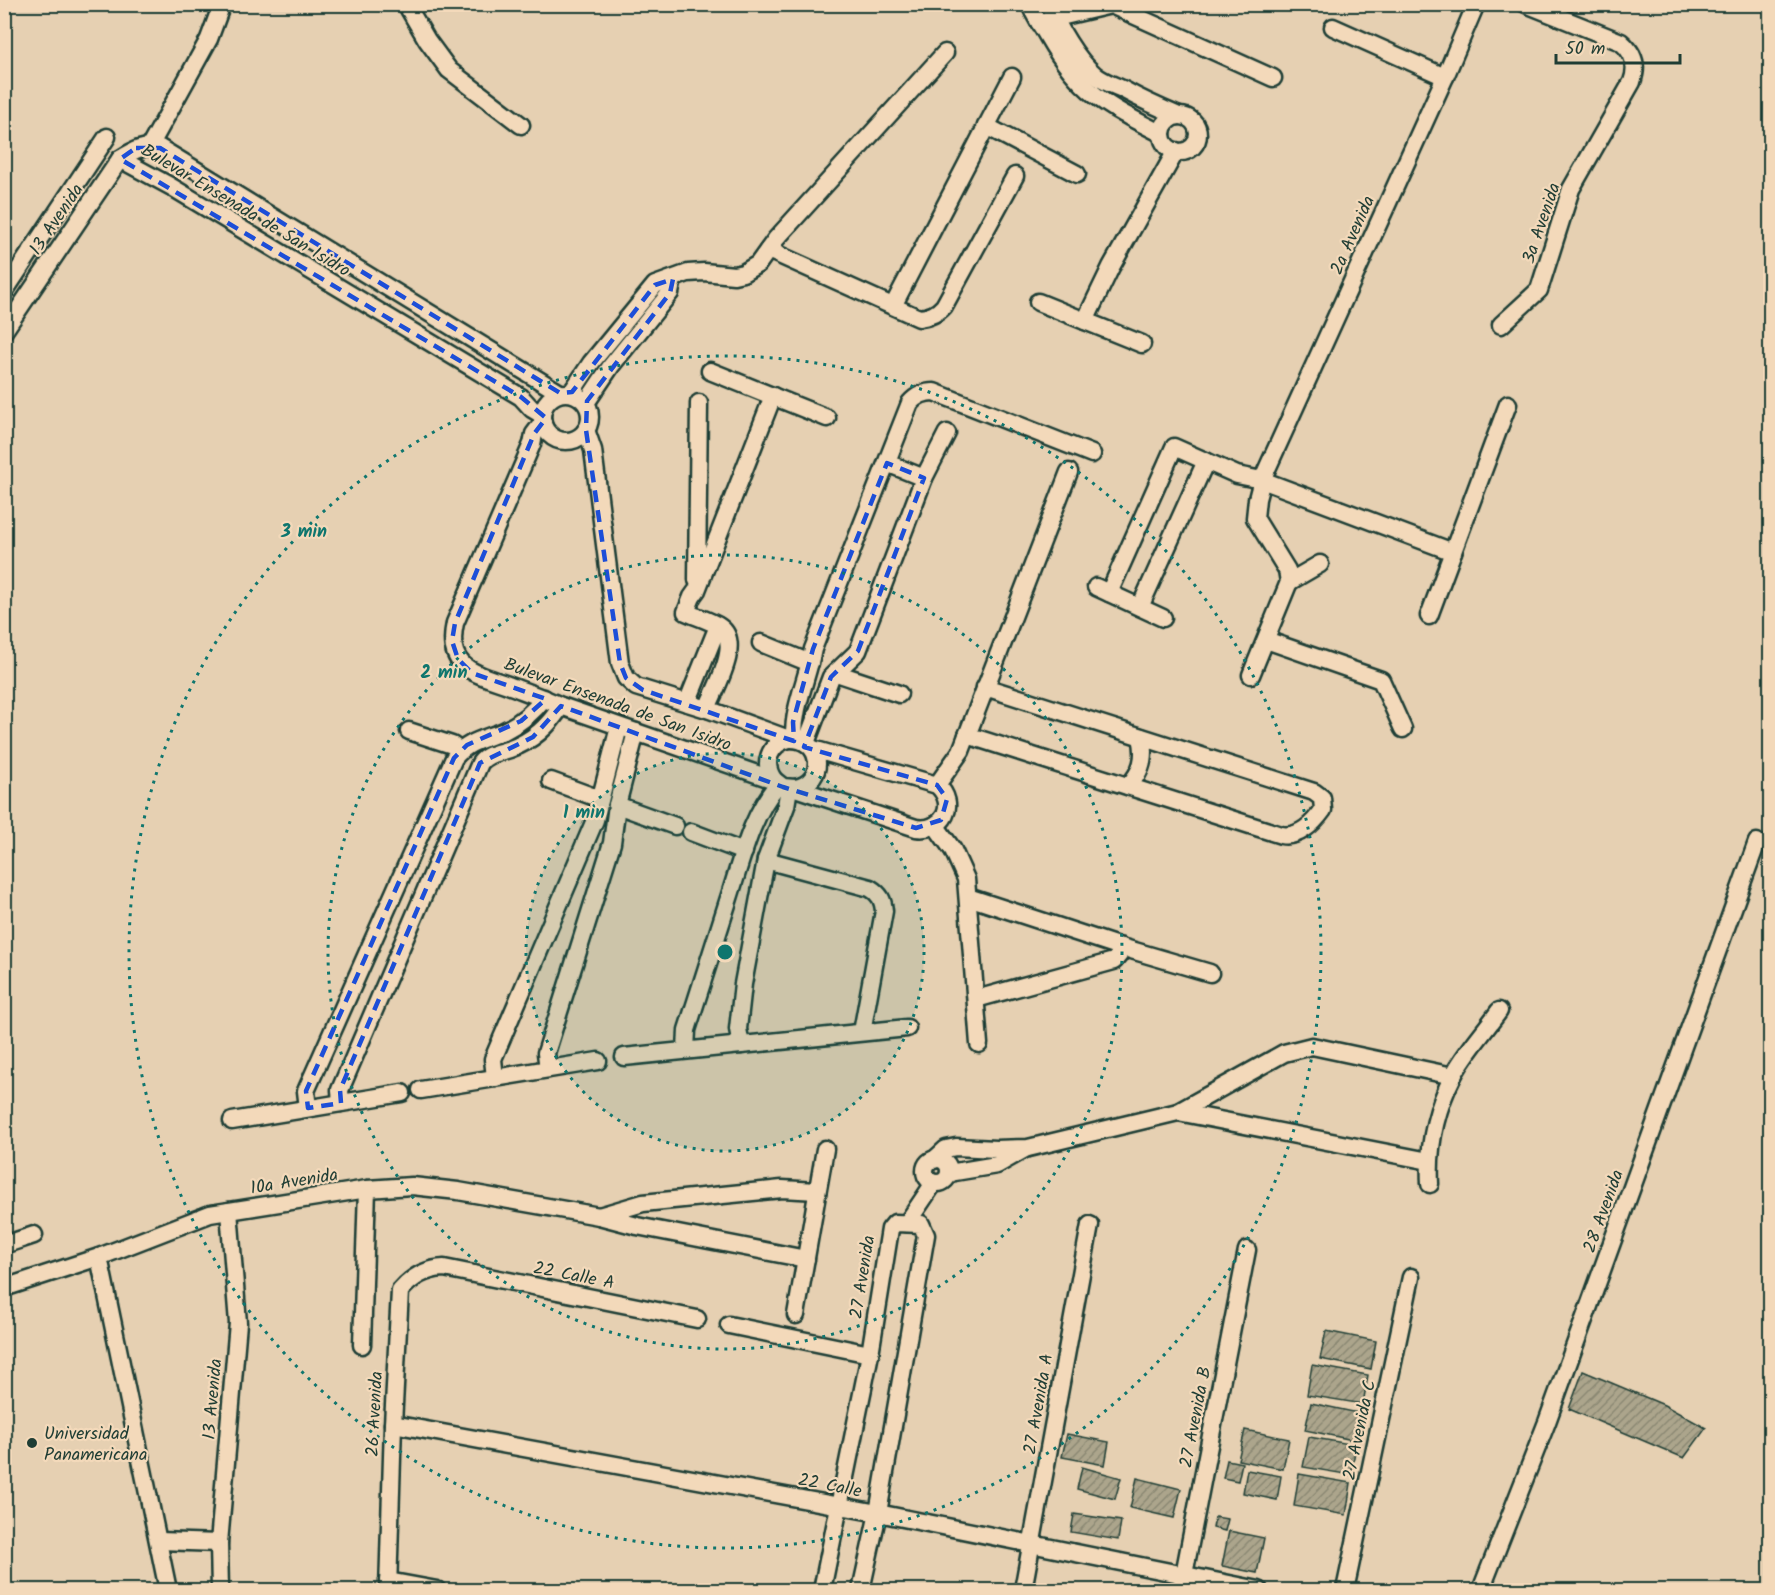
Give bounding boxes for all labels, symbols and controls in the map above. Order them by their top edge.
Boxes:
scale bar [1556,27,1680,65]
text: 50 m [1565,35,1605,64]
street label: Bulevar Ensenada de San Isidro [135,137,356,286]
street label: 13 Avenida [23,178,92,262]
street label: 3a Avenida [1515,179,1570,268]
street label: 2a Avenida [1323,191,1384,280]
text: 3 min [280,518,327,547]
street label: Bulevar Ensenada de San Isidro [500,651,735,760]
text: 2 min [421,659,467,688]
text: 1 min [563,799,605,828]
centre of rings [715,942,735,962]
street label: 10a Avenida [248,1161,340,1204]
street label: 28 Avenida [1576,1166,1633,1257]
street label: 27 Avenida [843,1234,884,1321]
street label: 22 Calle A [530,1254,617,1299]
street label: 27 Avenida A [1016,1351,1063,1457]
street label: 13 Avenida [196,1357,231,1441]
street label: 27 Avenida B [1172,1364,1220,1470]
street label: 26 Avenida [359,1371,392,1458]
street label: 27 Avenida C [1336,1377,1385,1483]
place label: Universidad Panamericana [44,1420,147,1470]
marker: Universidad Panamericana [25,1436,39,1450]
street label: 22 Calle [795,1466,864,1507]

